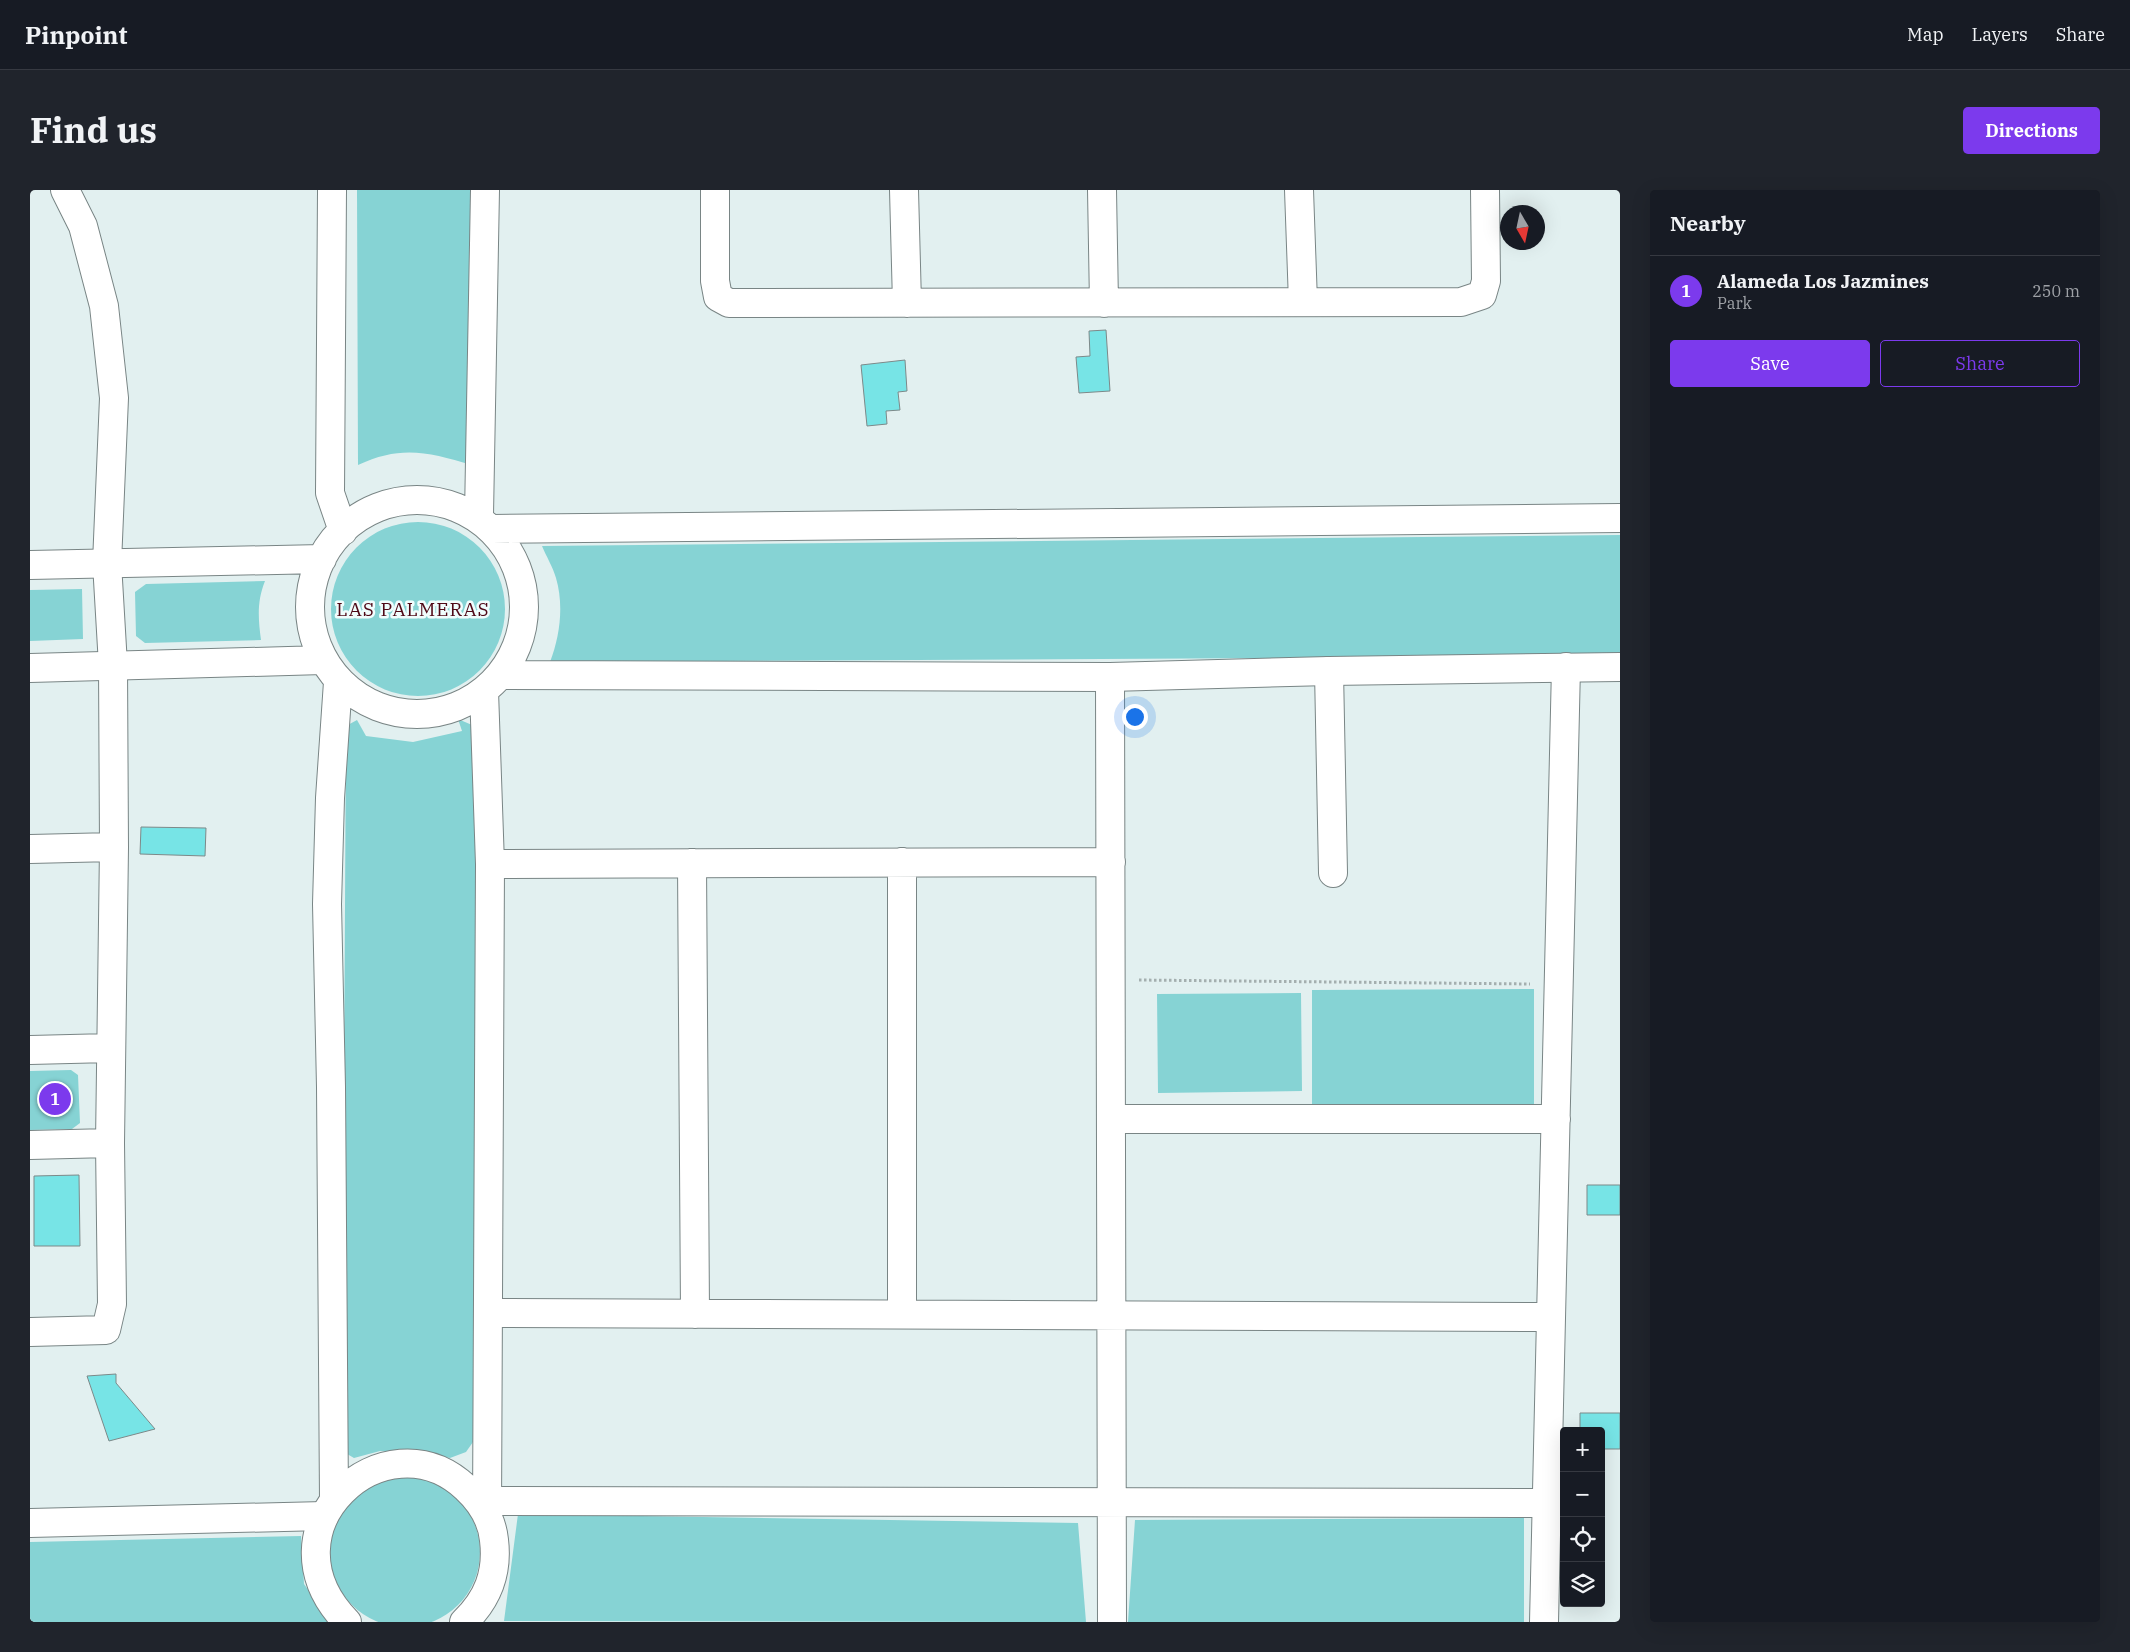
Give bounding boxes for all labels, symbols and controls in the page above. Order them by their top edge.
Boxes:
text: Pinpoint [25,19,127,51]
text: Map [1907,23,1944,46]
text: Layers [1972,23,2028,46]
text: Share [2056,23,2105,46]
text: Find us [30,107,157,153]
button: Directions [1963,107,2100,154]
north arrow [1500,205,1545,250]
text: Nearby [1670,209,1746,237]
text: Alameda Los Jazmines [1717,269,1929,293]
text: 1 [1681,281,1691,301]
text: 250 m [2032,281,2080,301]
text: Park [1717,293,1752,313]
button: Save [1670,340,1870,387]
button: Share [1880,340,2080,387]
district label: LAS PALMERAS [336,597,490,621]
your location [1122,704,1148,730]
pin: 1 [39,1080,71,1118]
map controls [1560,1427,1605,1607]
button: + [1560,1427,1605,1472]
button: − [1560,1472,1605,1517]
button: locate [1560,1517,1605,1562]
button: layers [1560,1562,1605,1607]

